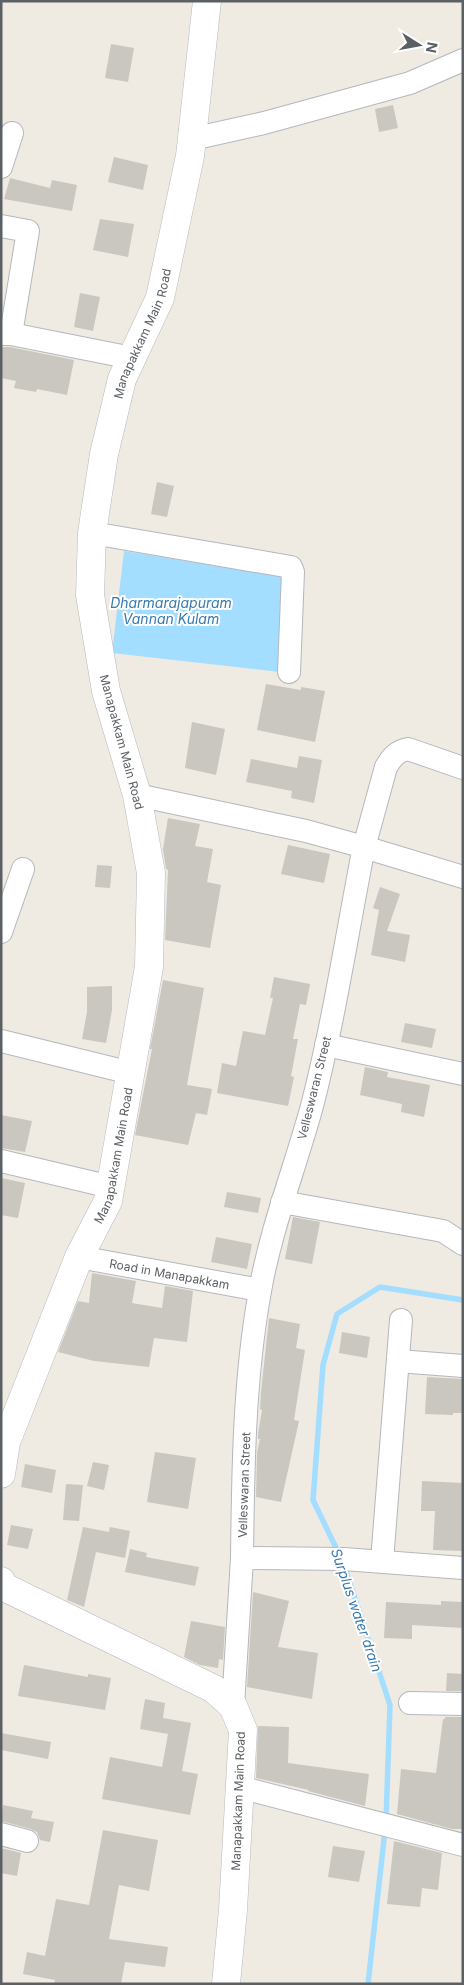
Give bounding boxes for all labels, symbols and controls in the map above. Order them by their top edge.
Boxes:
north arrow [394,20,444,70]
text: N [423,41,442,54]
street label: Manapakkam Main Road [110,267,174,400]
water label: Dharmarajapuram Vannan Kulam [110,594,232,627]
street label: Manapakkam Main Road [97,673,147,811]
street label: Velleswaran Street [294,1035,334,1141]
street label: Manapakkam Main Road [90,1086,135,1226]
street label: Road in Manapakkam [108,1255,231,1292]
street label: Velleswaran Street [235,1432,253,1538]
water label: Surplus water drain [328,1546,386,1674]
street label: Manapakkam Main Road [228,1731,248,1871]

